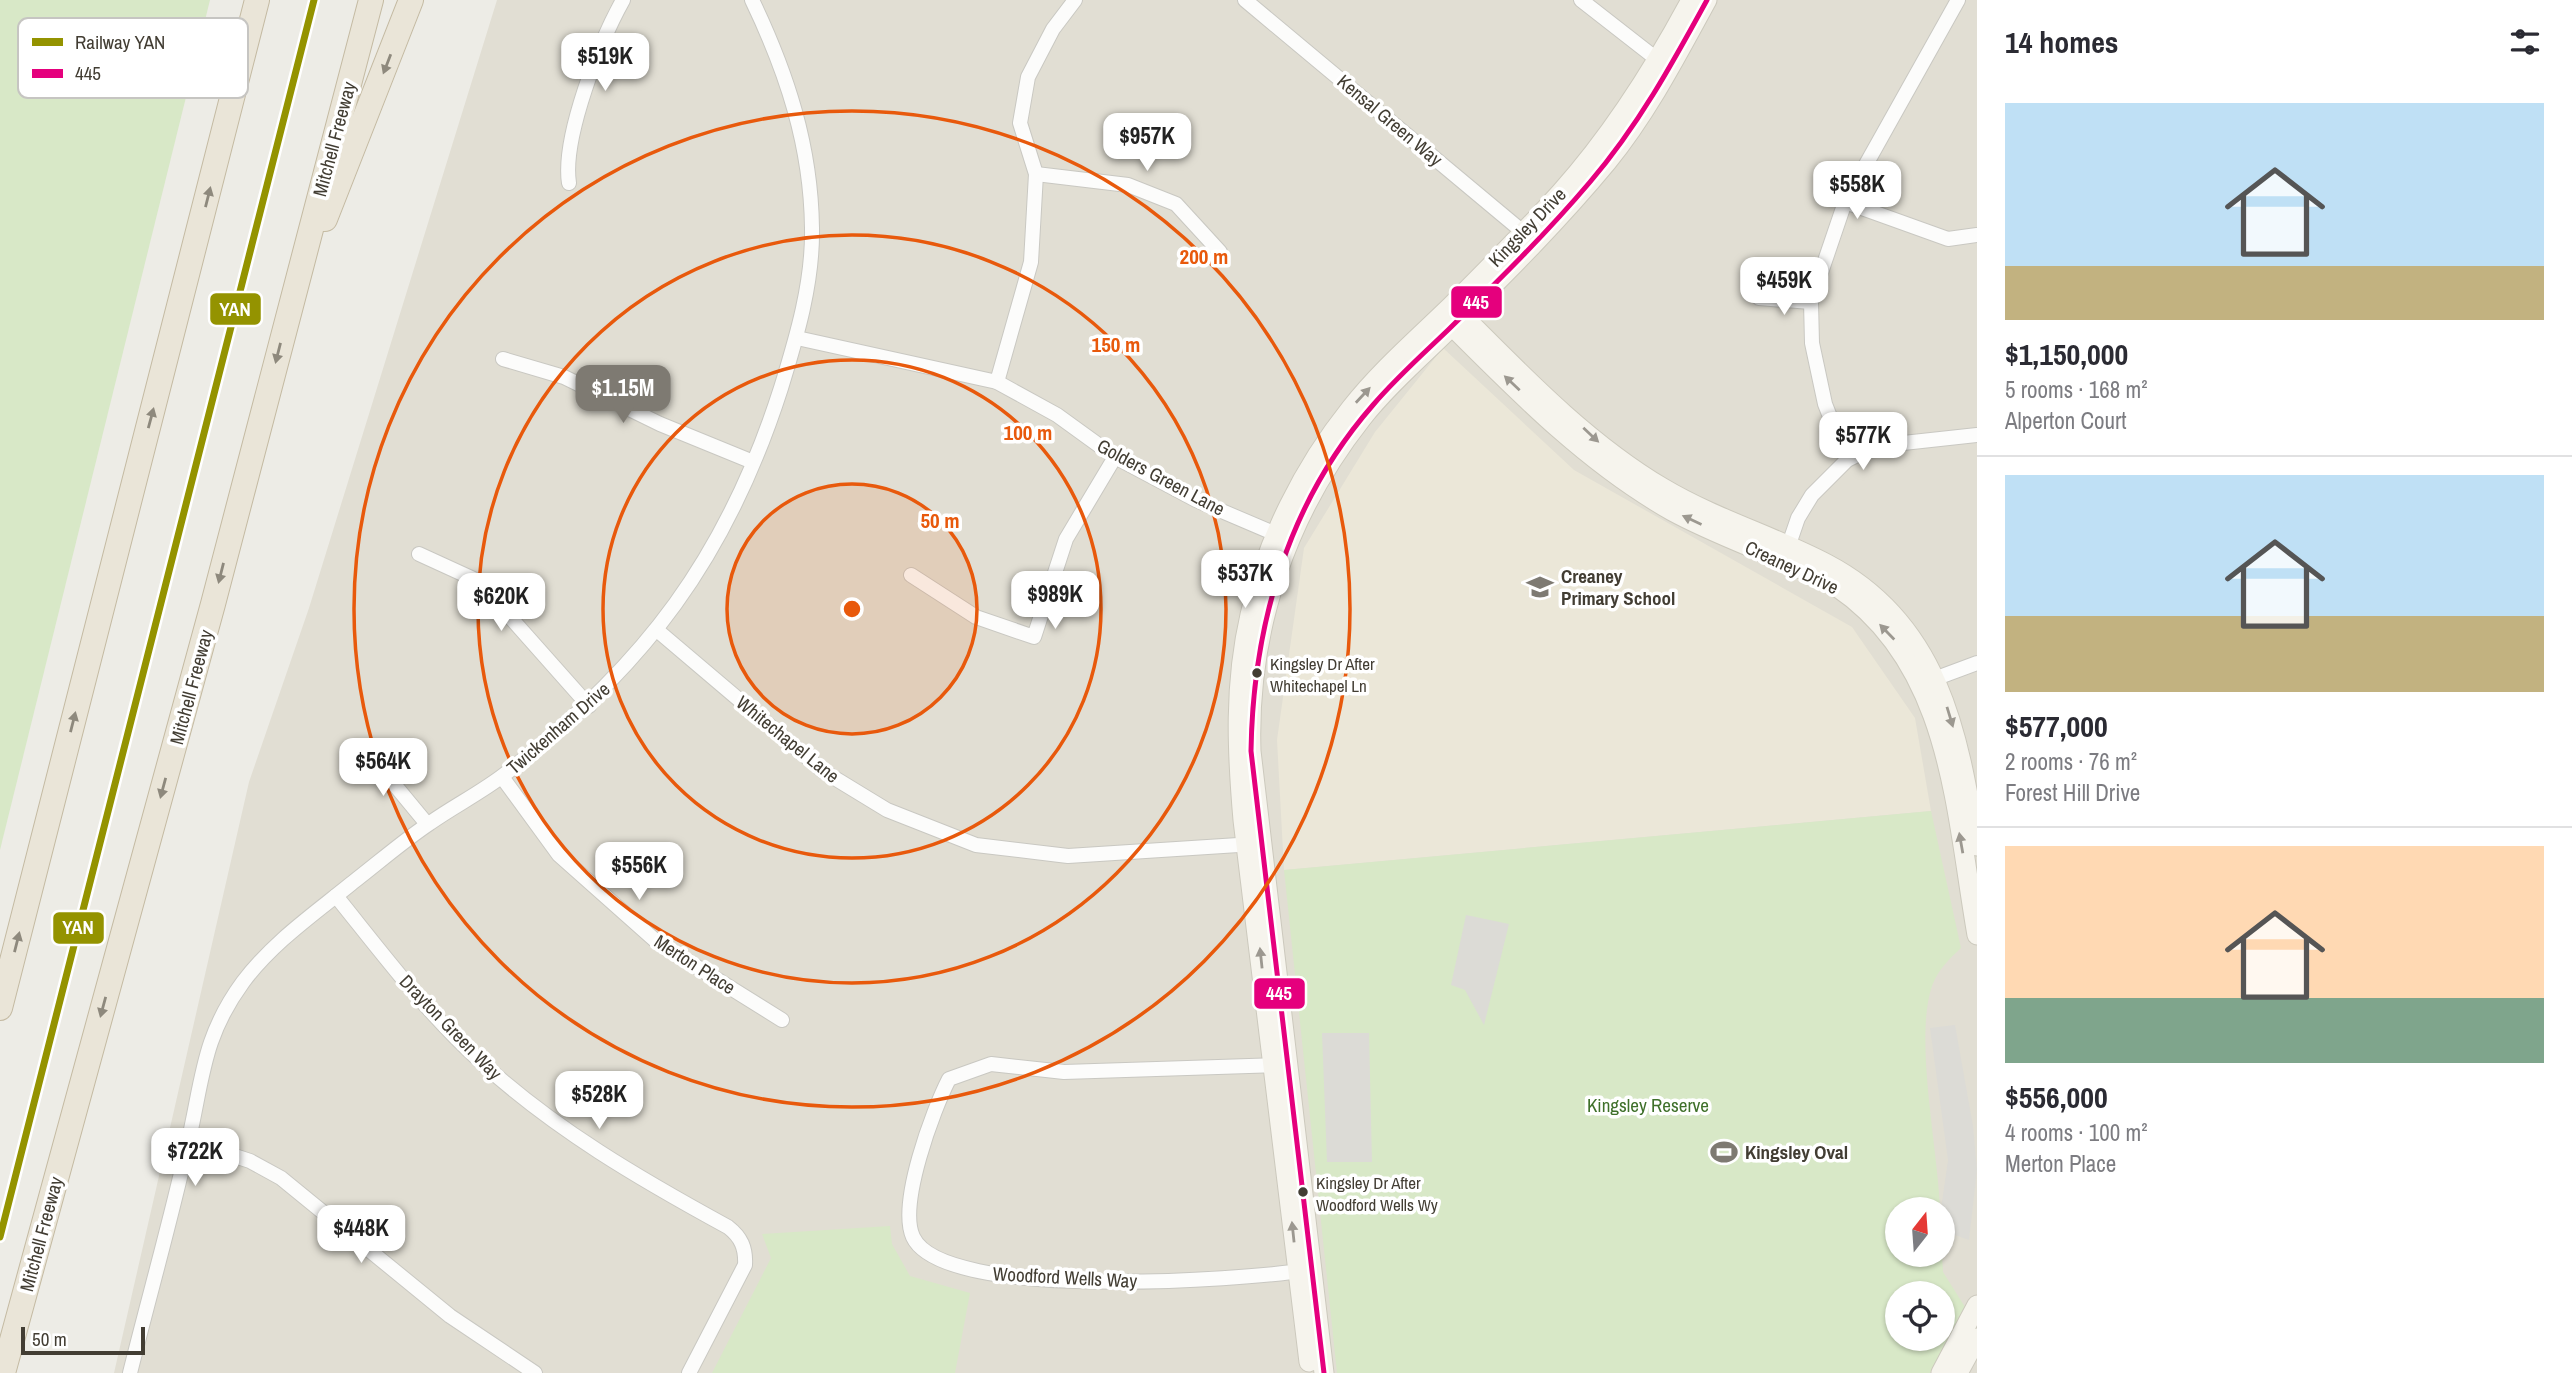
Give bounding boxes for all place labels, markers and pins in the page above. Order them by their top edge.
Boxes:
pin: $519K [556,34,654,93]
pin: $957K [1098,114,1196,173]
pin: $558K [1808,162,1906,221]
pin: $459K [1735,258,1833,317]
pin: $1.15M [566,366,680,425]
pin: $577K [1814,412,1912,472]
pin: $537K [1196,550,1294,610]
place label: Creaney Primary School [1561,563,1675,611]
pin: $989K [1006,572,1104,631]
school or university icon: Creaney Primary School [1525,572,1555,602]
pin: $620K [452,574,550,633]
centre of rings [840,597,864,621]
place label: Kingsley Dr After Whitechapel Ln [1270,652,1375,697]
marker: Kingsley Dr After Whitechapel Ln [1250,666,1264,680]
pin: $564K [334,738,432,798]
pin: $556K [590,842,688,902]
pin: $528K [550,1072,648,1131]
pin: $722K [146,1128,244,1188]
sports icon: Kingsley Oval [1709,1137,1739,1167]
place label: Kingsley Oval [1745,1139,1848,1165]
place label: Kingsley Dr After Woodford Wells Wy [1316,1171,1438,1216]
marker: Kingsley Dr After Woodford Wells Wy [1296,1185,1310,1199]
pin: $448K [312,1206,410,1265]

